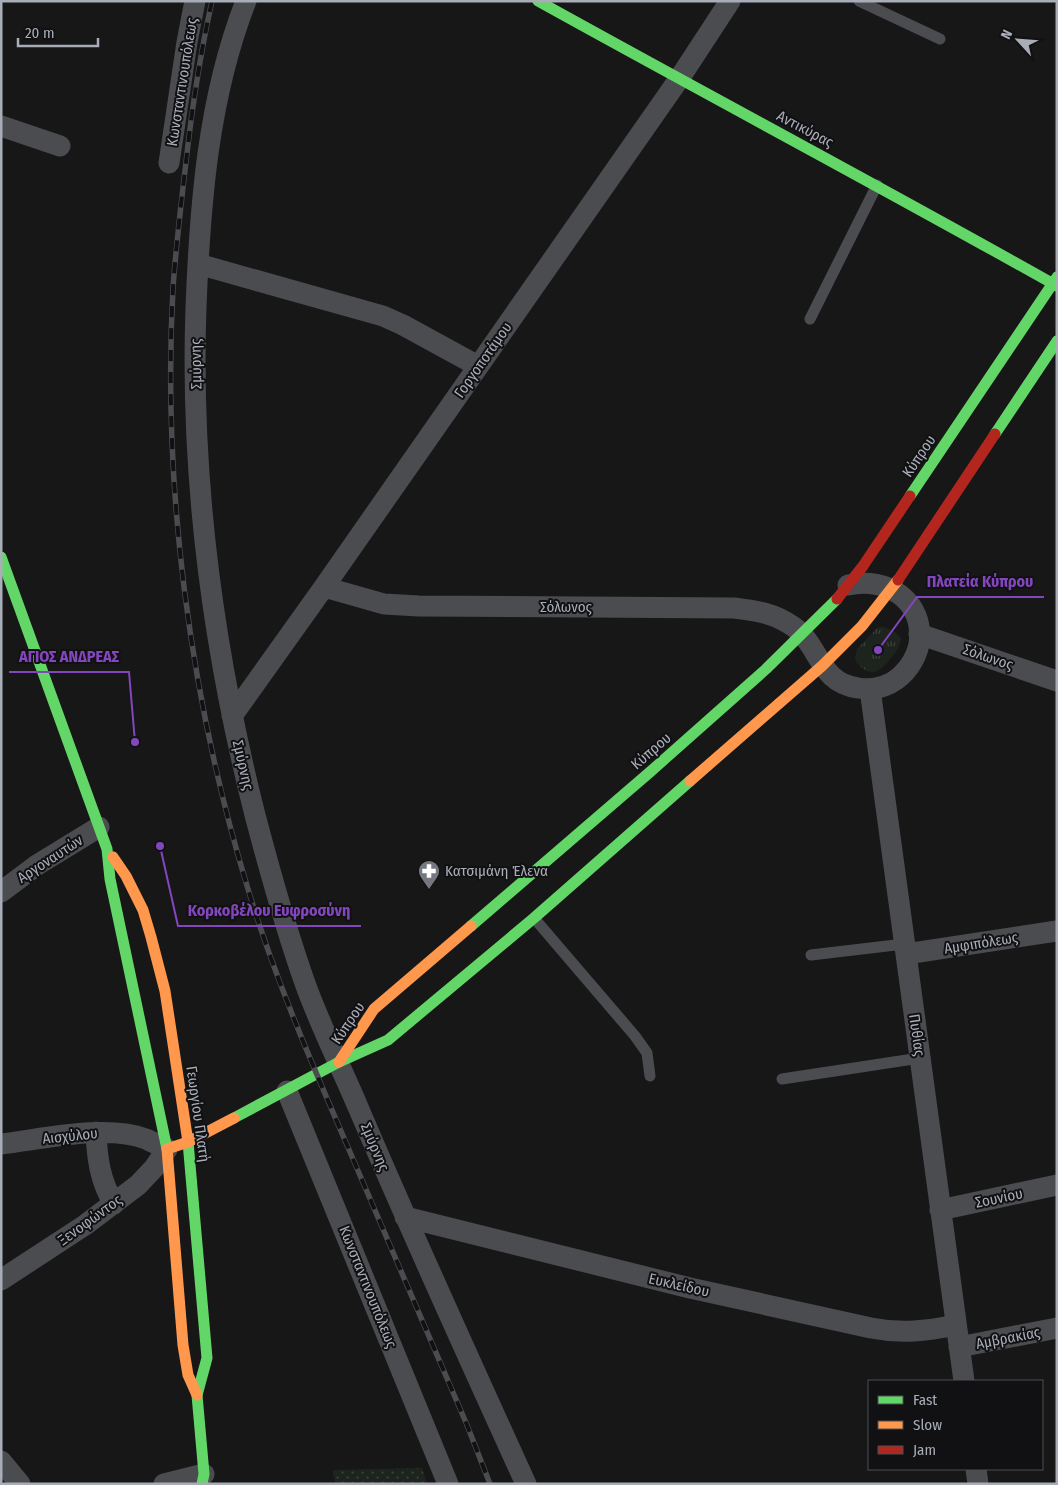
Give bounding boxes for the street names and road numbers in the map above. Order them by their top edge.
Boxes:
street label: Κωνσταντινουπόλεως [163,16,201,148]
street label: Αντικύρας [774,107,837,152]
street label: Γοργοποτάμου [450,319,516,401]
street label: Σμύρνης [187,338,205,390]
street label: Κύπρου [898,432,940,480]
street label: Σόλωνος [540,598,593,616]
street label: Σόλωνος [961,640,1016,674]
street label: Κύπρου [627,729,675,773]
street label: Σμύρνης [229,738,258,792]
street label: Αργοναυτών [14,831,87,887]
street label: Αμφιπόλεως [943,928,1020,958]
street label: Κύπρου [327,999,369,1047]
street label: Πυθίας [905,1013,929,1058]
street label: Γεωργίου Πλατή [182,1065,214,1163]
street label: Σμύρνης [357,1120,393,1174]
street label: Αισχύλου [41,1124,99,1148]
street label: Σουνίου [974,1184,1024,1212]
street label: Ξενοφώντος [55,1190,126,1249]
street label: Κωνσταντινουπόλεως [335,1223,401,1351]
street label: Ευκλείδου [647,1269,711,1301]
street label: Αμβρακίας [974,1323,1042,1353]

